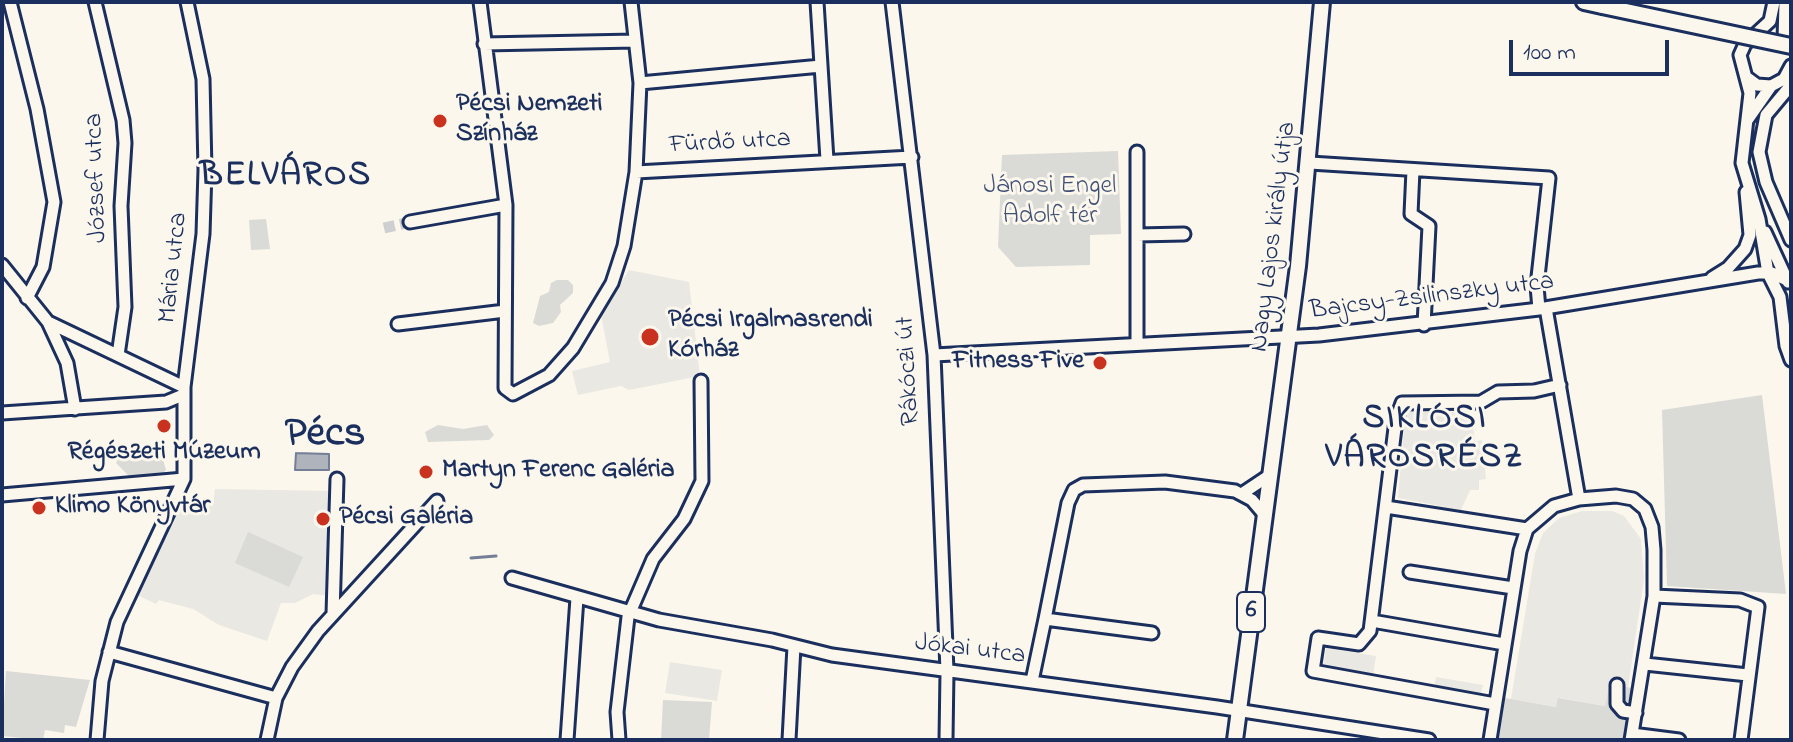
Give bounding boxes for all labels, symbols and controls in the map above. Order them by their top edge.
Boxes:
scale bar [1513,24,1673,74]
text: 100 m [1523,36,1576,71]
place label: Pécsi Nemzeti Színház [456,90,602,152]
marker: Pécsi Nemzeti Színház [431,112,449,130]
street label: József utca [80,113,116,243]
street label: Nagy Lajos király útja [1245,120,1305,354]
street label: Fürdő utca [668,125,792,163]
district label: BELVÁROS [200,158,372,198]
park label: Jánosi Engel Adolf tér [984,172,1116,234]
street label: Mária utca [154,211,196,325]
street label: Bajcsy-Zsilinszky utca [1308,268,1556,328]
place label: Pécsi Irgalmasrendi Kórház [668,306,873,368]
street label: Rákóczi út [892,315,928,427]
marker: Pécsi Irgalmasrendi Kórház [639,326,661,348]
place label: Fitness Five [952,347,1084,379]
marker: Fitness Five [1091,354,1109,372]
district label: SIKLÓSI VÁROSRÉSZ [1326,401,1524,480]
district label: Pécs [285,412,365,462]
marker: Régészeti Múzeum [155,417,173,435]
place label: Régészeti Múzeum [67,438,261,470]
place label: Martyn Ferenc Galéria [442,456,675,488]
marker: Martyn Ferenc Galéria [417,463,435,481]
place label: Klimo Könyvtár [55,492,210,524]
marker: Klimo Könyvtár [30,499,48,517]
place label: Pécsi Galéria [339,503,473,535]
marker: Pécsi Galéria [314,510,332,528]
road number: 6 [1237,592,1265,632]
street label: Jókai utca [913,629,1027,673]

